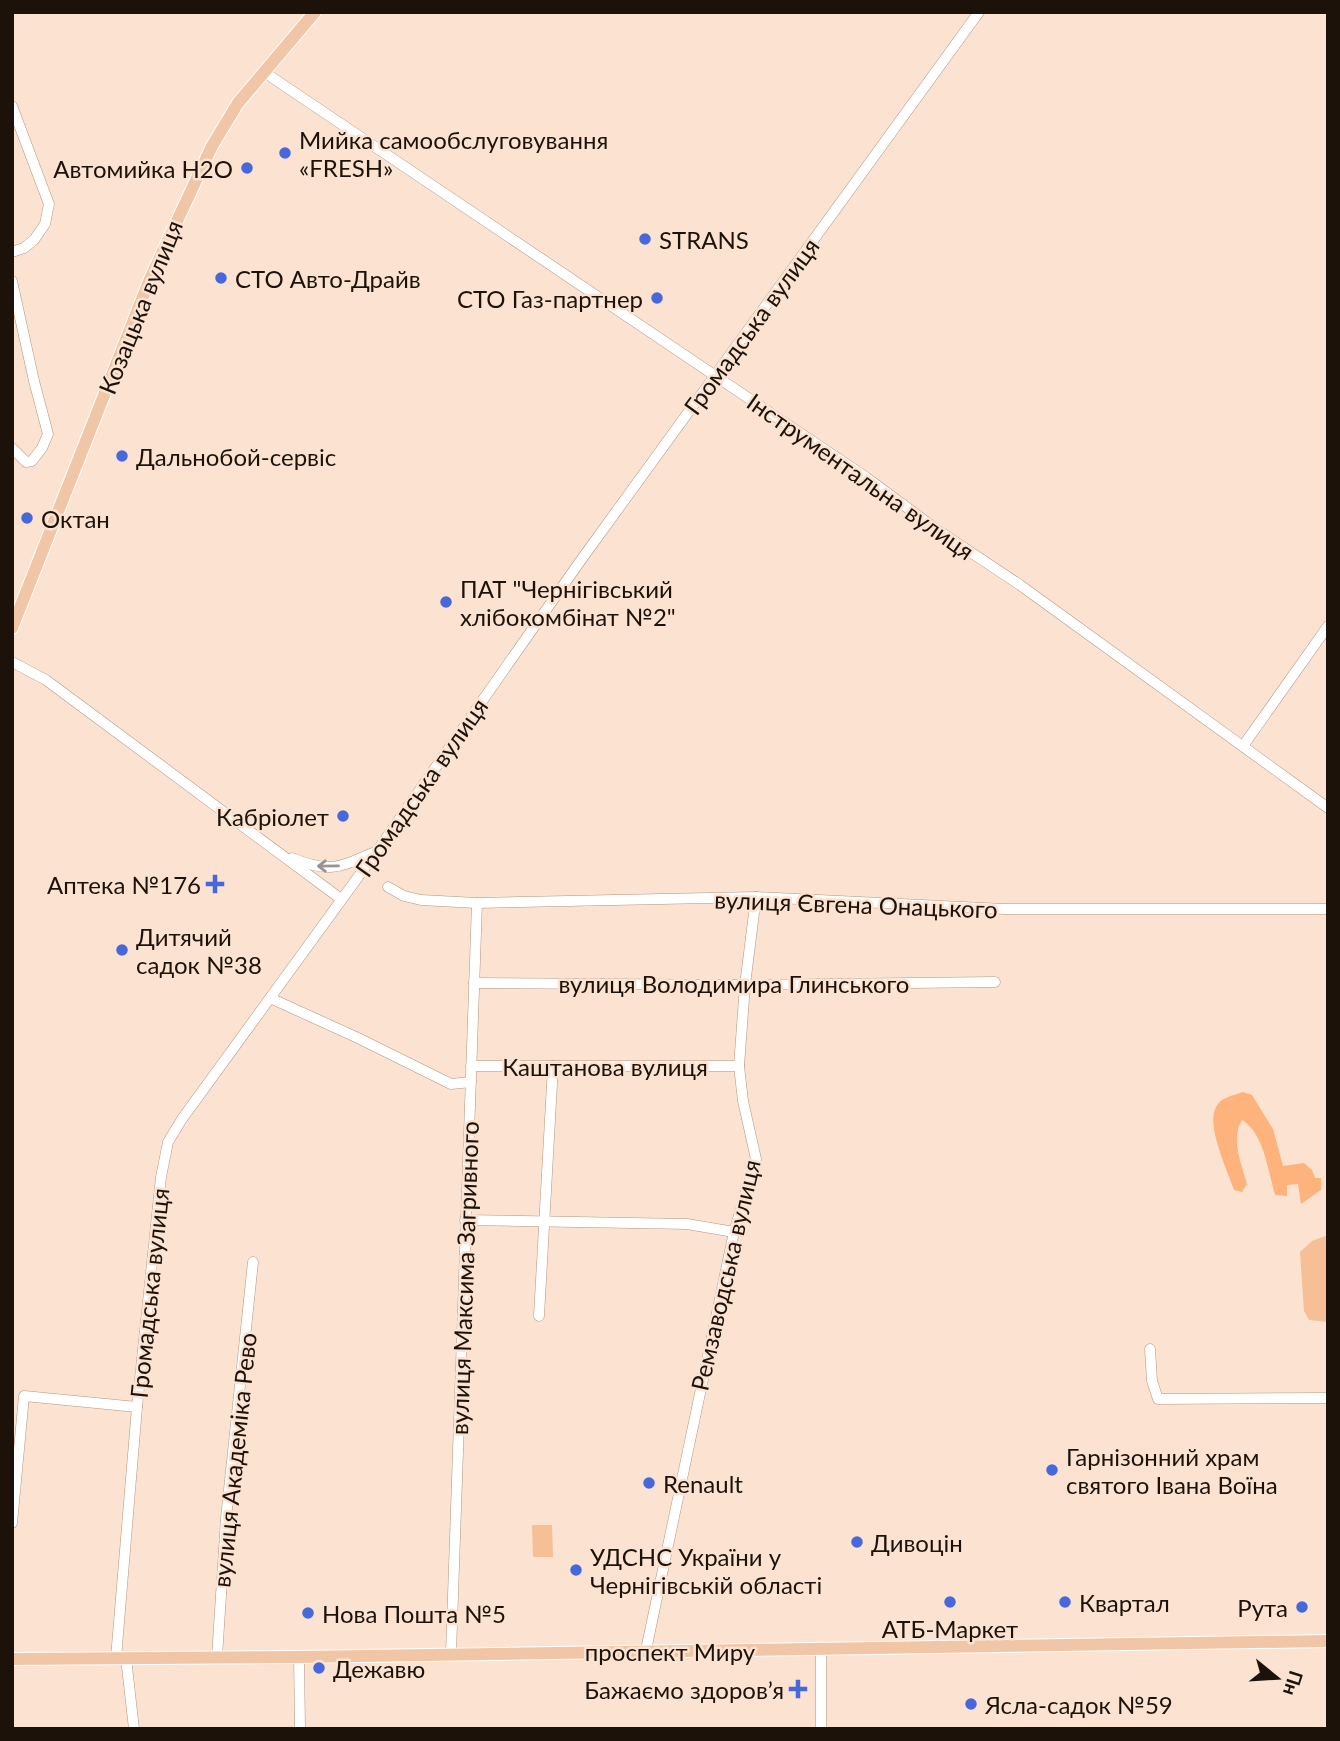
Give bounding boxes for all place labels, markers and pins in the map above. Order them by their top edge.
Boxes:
place label: Мийка самообслуговування «FRESH» [299,125,608,182]
marker: Мийка самообслуговування «FRESH» [277,145,293,161]
place label: Автомийка H2O [53,154,233,183]
marker: Автомийка H2O [239,160,255,176]
place label: STRANS [659,225,749,254]
marker: STRANS [637,231,653,247]
place label: СТО Авто-Драйв [235,264,421,293]
marker: СТО Авто-Драйв [213,270,229,286]
place label: СТО Газ-партнер [457,284,643,313]
marker: СТО Газ-партнер [649,290,665,306]
place label: Дальнобой-сервіс [136,442,336,471]
marker: Дальнобой-сервіс [114,448,130,464]
place label: Октан [41,504,110,533]
marker: Октан [19,510,35,526]
place label: ПАТ "Чернігівський хлібокомбінат №2" [460,574,676,631]
marker: ПАТ "Чернігівський хлібокомбінат №2" [438,594,454,610]
place label: Кабріолет [216,802,329,831]
marker: Кабріолет [335,808,351,824]
place label: Аптека №176 [47,870,201,899]
marker: Аптека №176 [207,876,223,892]
place label: Дитячий садок №38 [136,922,262,979]
marker: Дитячий садок №38 [114,942,130,958]
place label: Гарнізонний храм святого Івана Воїна [1066,1442,1278,1499]
marker: Гарнізонний храм святого Івана Воїна [1044,1462,1060,1478]
place label: Renault [663,1469,743,1498]
marker: Renault [641,1475,657,1491]
place label: Дивоцін [871,1528,963,1557]
marker: Дивоцін [849,1534,865,1550]
place label: УДСНС України у Чернігівській області [590,1542,822,1599]
marker: УДСНС України у Чернігівській області [568,1562,584,1578]
place label: Квартал [1079,1588,1170,1617]
place label: Рута [1237,1593,1288,1622]
marker: АТБ-Маркет [942,1594,958,1610]
marker: Квартал [1057,1594,1073,1610]
place label: Нова Пошта №5 [322,1599,506,1628]
marker: Рута [1294,1599,1310,1615]
marker: Нова Пошта №5 [300,1605,316,1621]
place label: АТБ-Маркет [882,1614,1018,1643]
place label: Дежавю [333,1654,425,1683]
marker: Дежавю [311,1660,327,1676]
place label: Бажаємо здоров’я [584,1675,784,1704]
marker: Бажаємо здоров’я [790,1681,806,1697]
place label: Ясла-садок №59 [984,1690,1173,1719]
marker: Ясла-садок №59 [963,1696,979,1712]

